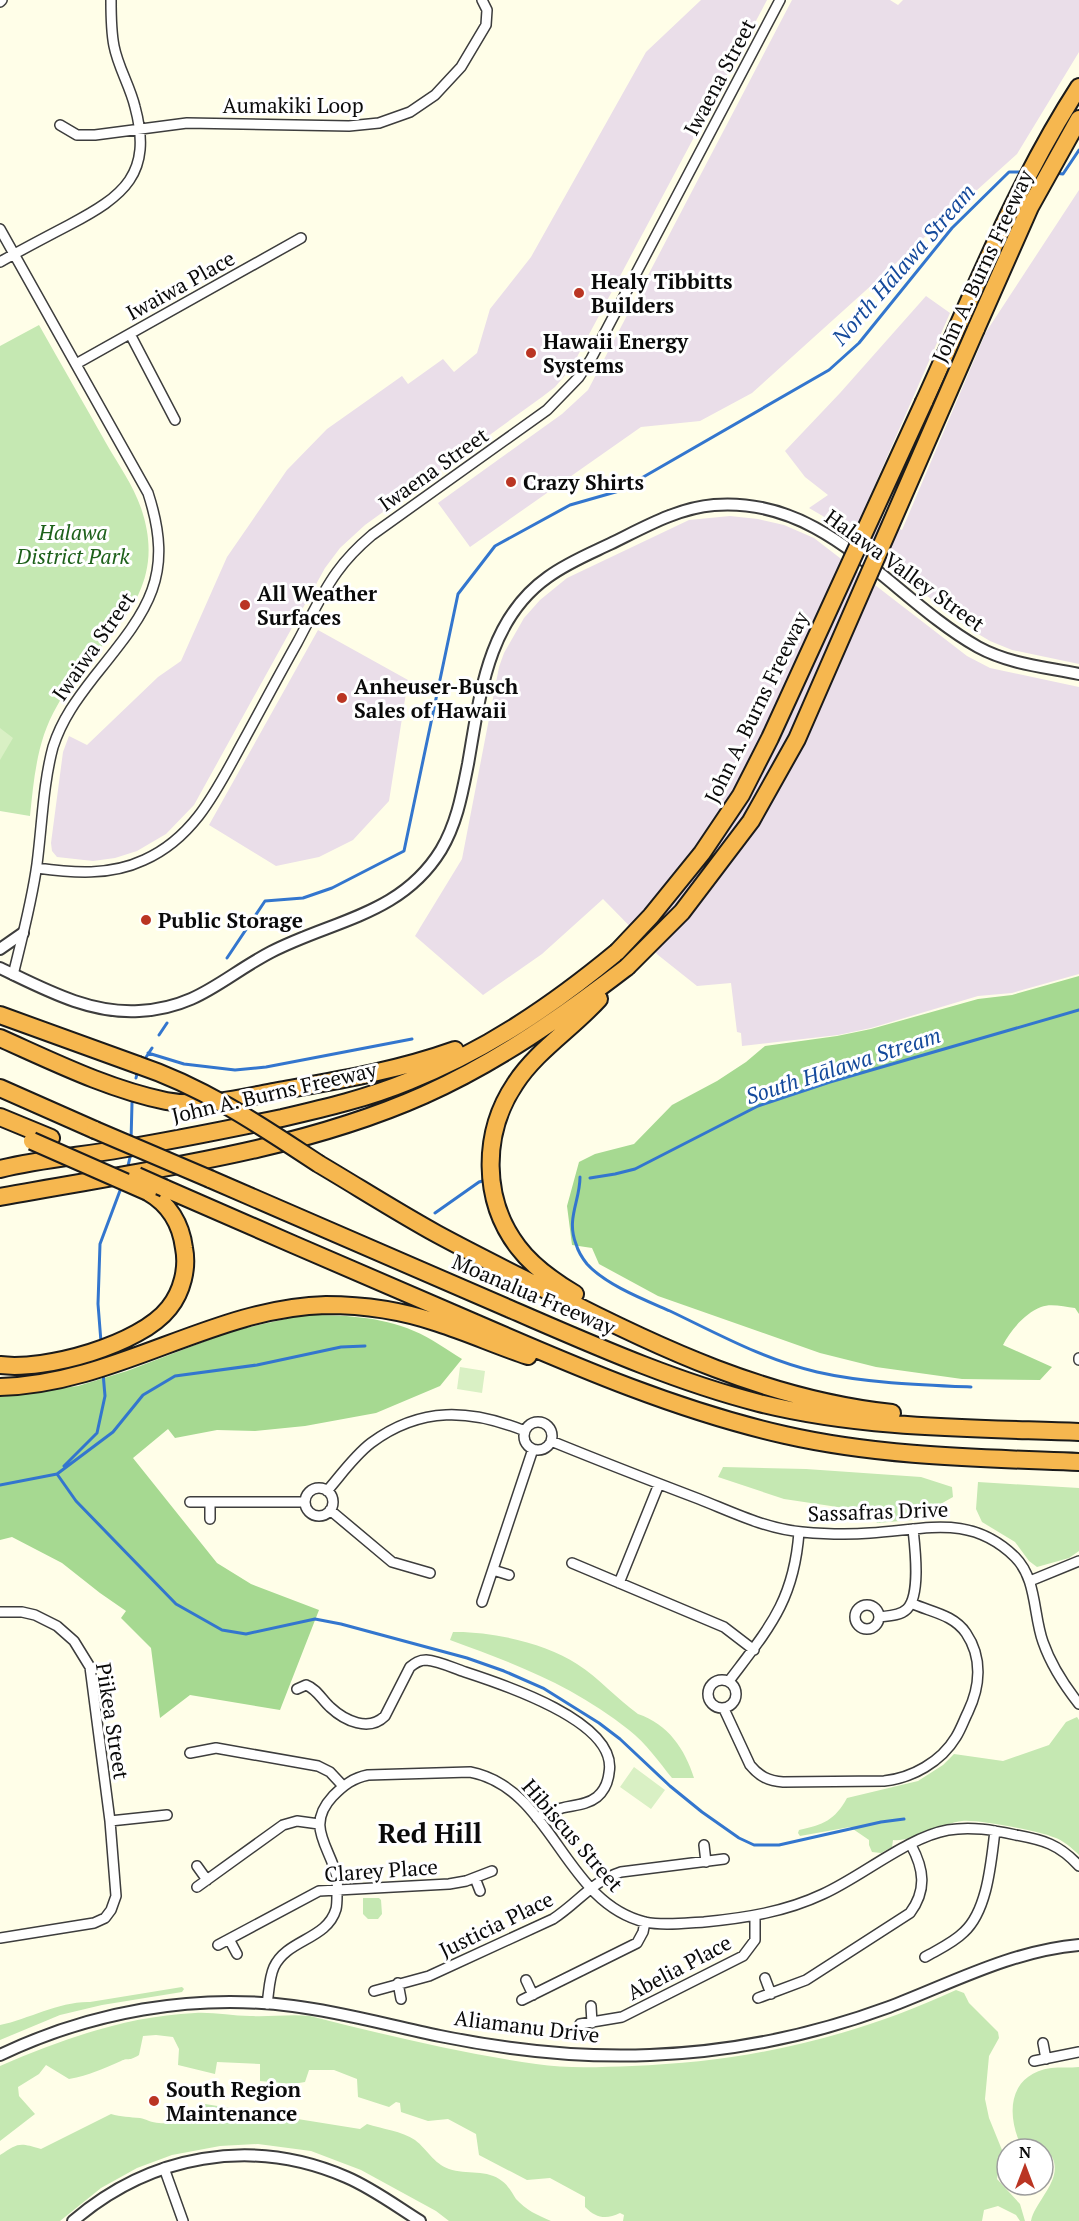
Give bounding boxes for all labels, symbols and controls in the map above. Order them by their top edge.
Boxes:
street label: Iwaena Street [677,14,762,140]
street label: Aumakiki Loop [222,91,364,119]
street label: John A. Burns Freeway [925,165,1039,367]
water label: North Hālawa Stream [824,177,981,352]
street label: Iwaiwa Place [121,244,239,326]
place label: Healy Tibbitts Builders [591,267,733,319]
marker: Healy Tibbitts Builders [572,286,586,300]
place label: Hawaii Energy Systems [543,327,689,379]
marker: Hawaii Energy Systems [524,346,538,360]
street label: Iwaena Street [373,421,494,517]
place label: Crazy Shirts [523,468,644,496]
marker: Crazy Shirts [504,475,518,489]
street label: Halawa Valley Street [819,503,991,638]
park label: Halawa District Park [15,518,131,570]
place label: All Weather Surfaces [257,579,377,631]
street label: Iwaiwa Street [45,586,141,706]
marker: All Weather Surfaces [238,598,252,612]
street label: John A. Burns Freeway [697,606,815,807]
place label: Anheuser-Busch Sales of Hawaii [354,672,519,724]
marker: Anheuser-Busch Sales of Hawaii [335,691,349,705]
place label: Public Storage [158,906,303,934]
marker: Public Storage [139,913,153,927]
water label: South Hālawa Stream [742,1020,944,1110]
street label: John A. Burns Freeway [169,1055,380,1129]
street label: Moanalua Freeway [448,1247,620,1341]
street label: Sassafras Drive [807,1495,949,1527]
street label: Piikea Street [90,1661,136,1782]
street label: Hibiscus Street [516,1773,630,1897]
district label: Red Hill [378,1815,482,1851]
street label: Clarey Place [323,1852,439,1888]
street label: Justicia Place [434,1884,558,1964]
street label: Abelia Place [622,1928,736,2006]
street label: Aliamanu Drive [453,2003,601,2049]
place label: South Region Maintenance [166,2075,301,2127]
marker: South Region Maintenance [147,2094,161,2108]
north arrow [995,2137,1055,2197]
text: N [1019,2141,1031,2163]

